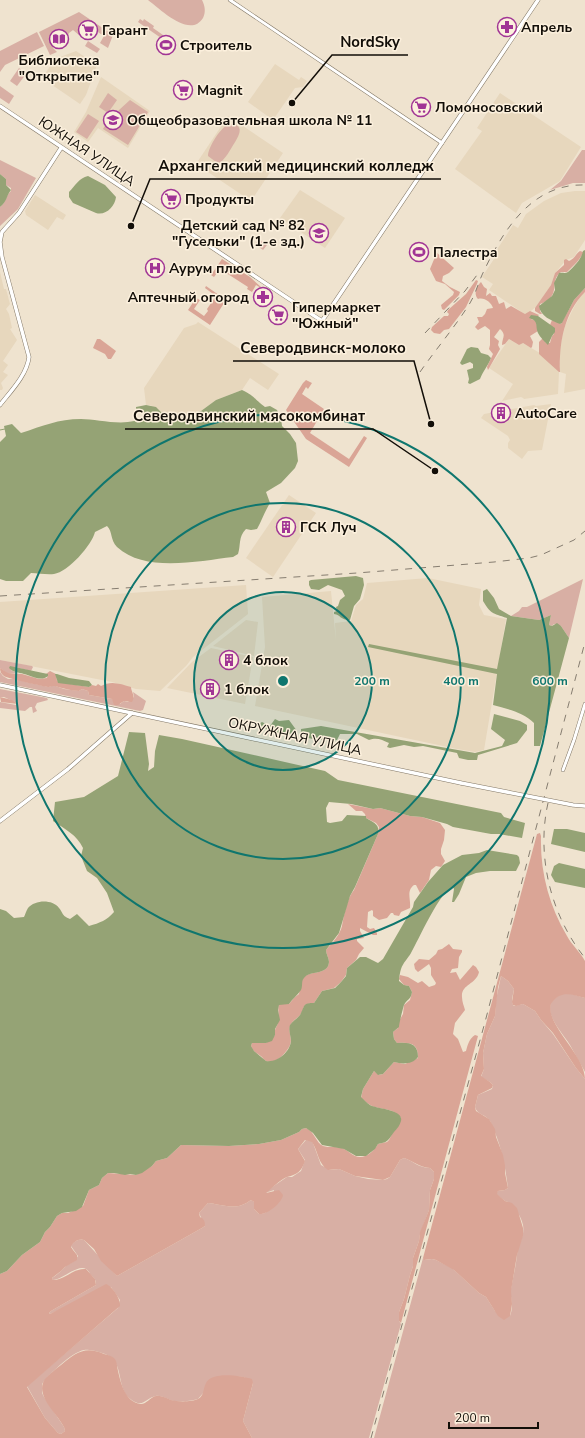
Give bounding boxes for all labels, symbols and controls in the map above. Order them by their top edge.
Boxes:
pharmacy icon: Апрель [496,16,518,38]
place label: Апрель [521,18,573,37]
supermarket icon: Гарант [77,19,99,41]
place label: Гарант [102,21,148,40]
library icon: Библиотека "Открытие" [48,28,70,50]
callout: NordSky [332,28,408,55]
text: NordSky [340,32,400,52]
sports icon: Строитель [155,34,177,56]
place label: Строитель [180,36,252,55]
place label: Библиотека "Открытие" [18,51,100,86]
supermarket icon: Magnit [172,79,194,101]
place label: Magnit [197,81,243,100]
supermarket icon: Ломоносовский [410,96,432,118]
place label: Ломоносовский [435,98,543,117]
school or university icon: Общеобразовательная школа № 11 [102,109,124,131]
place label: Общеобразовательная школа № 11 [127,111,372,130]
street label: ЮЖНАЯ УЛИЦА [35,112,139,191]
callout: Архангелский медицинский колледж [150,152,441,179]
text: Архангелский медицинский колледж [158,156,434,176]
supermarket icon: Продукты [160,188,182,210]
place label: Продукты [185,190,254,209]
place label: Детский сад № 82 "Гусельки" (1-е зд.) [172,216,305,251]
school or university icon: Детский сад № 82 "Гусельки" (1-е зд.) [308,222,330,244]
sports icon: Палестра [408,241,430,263]
place label: Палестра [433,243,498,262]
hospital icon: Аурум плюс [144,257,166,279]
place label: Аурум плюс [169,259,251,278]
pharmacy icon: Аптечный огород [252,286,274,308]
place label: Аптечный огород [128,288,249,307]
place label: Гипермаркет "Южный" [292,298,381,333]
supermarket icon: Гипермаркет "Южный" [267,304,289,326]
callout: Северодвинск-молоко [233,334,414,361]
text: Северодвинск-молоко [240,338,406,358]
callout: Северодвинский мясокомбинат [125,402,373,429]
building icon: AutoCare [490,402,512,424]
place label: AutoCare [515,404,577,423]
text: Северодвинский мясокомбинат [133,406,365,426]
building icon: ГСК Луч [275,516,297,538]
place label: ГСК Луч [300,518,357,537]
building icon: 4 блок [218,649,240,671]
place label: 4 блок [243,651,288,670]
text: 200 m [354,673,390,689]
text: 400 m [443,673,479,689]
text: 600 m [532,673,568,689]
centre of rings [276,674,290,688]
building icon: 1 блок [199,678,221,700]
place label: 1 блок [224,680,269,699]
street label: ОКРУЖНАЯ УЛИЦА [226,713,363,760]
scale bar [449,1404,538,1430]
text: 200 m [455,1410,490,1426]

